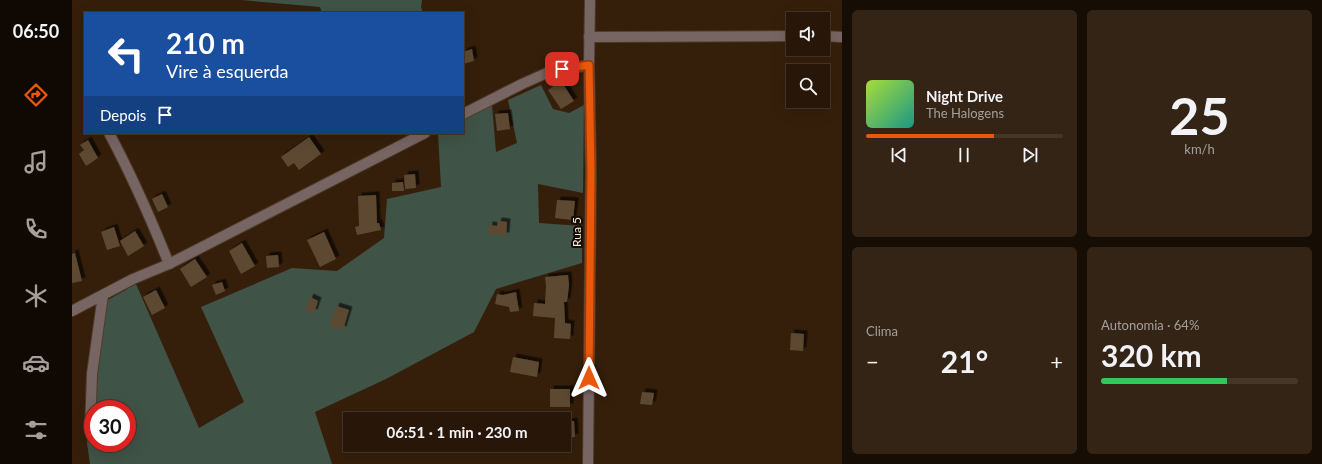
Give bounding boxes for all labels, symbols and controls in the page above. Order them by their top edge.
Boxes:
map controls [786,12,830,108]
button: sound [786,12,830,56]
text: 06:50 [13,20,59,42]
text: 210 m [166,26,245,60]
icon: left [100,28,152,80]
pin [545,52,579,86]
icon: arrive [551,58,573,80]
text: Vire à esquerda [166,60,289,82]
button: search [786,64,830,108]
icon: directions [22,81,50,109]
text: 25 [1169,84,1230,146]
text: Night Drive [926,87,1003,105]
icon: arrive [154,104,176,126]
text: The Halogens [926,105,1004,121]
text: Depois [100,106,146,124]
text: km/h [1184,141,1215,157]
icon: previous [888,144,910,166]
icon: pause [953,144,975,166]
icon: next [1019,144,1041,166]
icon: music [22,148,50,176]
icon: phone [22,215,50,243]
street label: Rua 5 [569,217,584,247]
icon: climate [22,282,50,310]
text: Autonomia · 64% [1101,317,1199,333]
text: Clima [866,323,898,339]
text: 320 km [1101,337,1202,373]
text: 21° [941,343,988,379]
text: − [866,348,879,375]
text: + [1050,348,1063,375]
icon: car [22,349,50,377]
position arrow [568,357,610,399]
speed limit sign: 30 [84,400,136,452]
icon: filters [22,416,50,444]
text: 06:51 · 1 min · 230 m [387,423,527,441]

